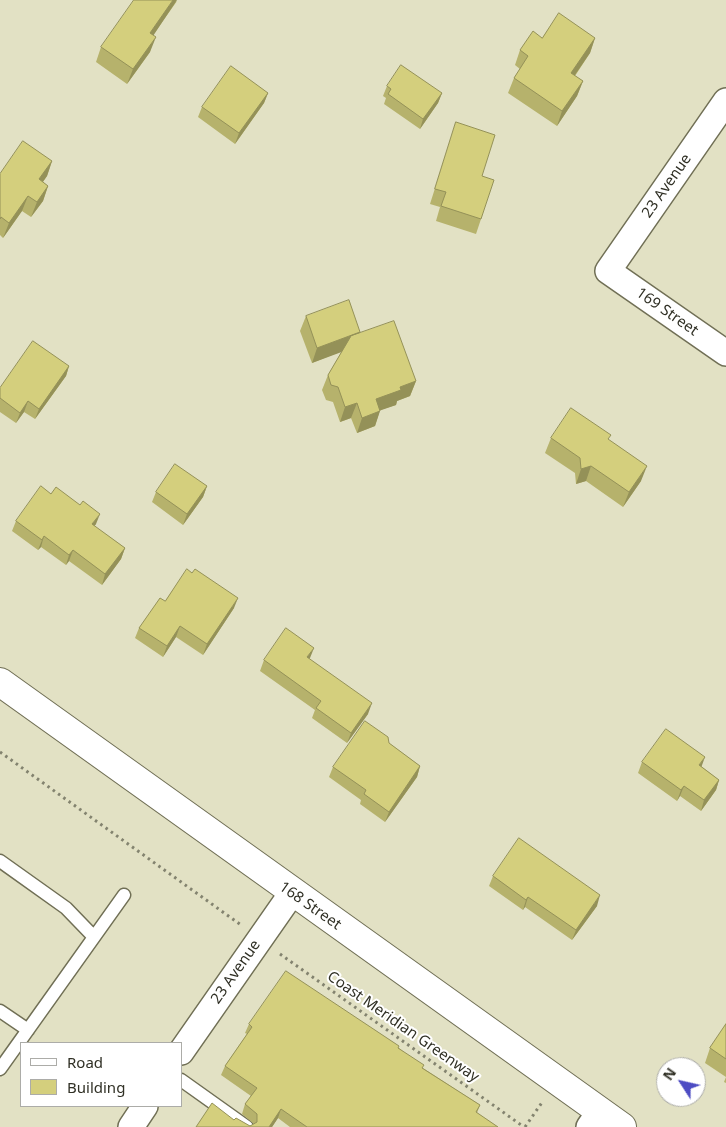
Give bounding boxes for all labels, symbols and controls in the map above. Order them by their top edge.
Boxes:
street label: 23 Avenue [638,151,696,221]
street label: 169 Street [633,284,701,340]
street label: 168 Street [276,878,344,934]
street label: 23 Avenue [207,937,265,1007]
street label: Coast Meridian Greenway [324,968,482,1086]
legend [20,1042,182,1107]
text: Road [67,1052,103,1072]
north arrow [656,1057,706,1107]
text: N [658,1064,680,1084]
text: Building [67,1077,125,1097]

